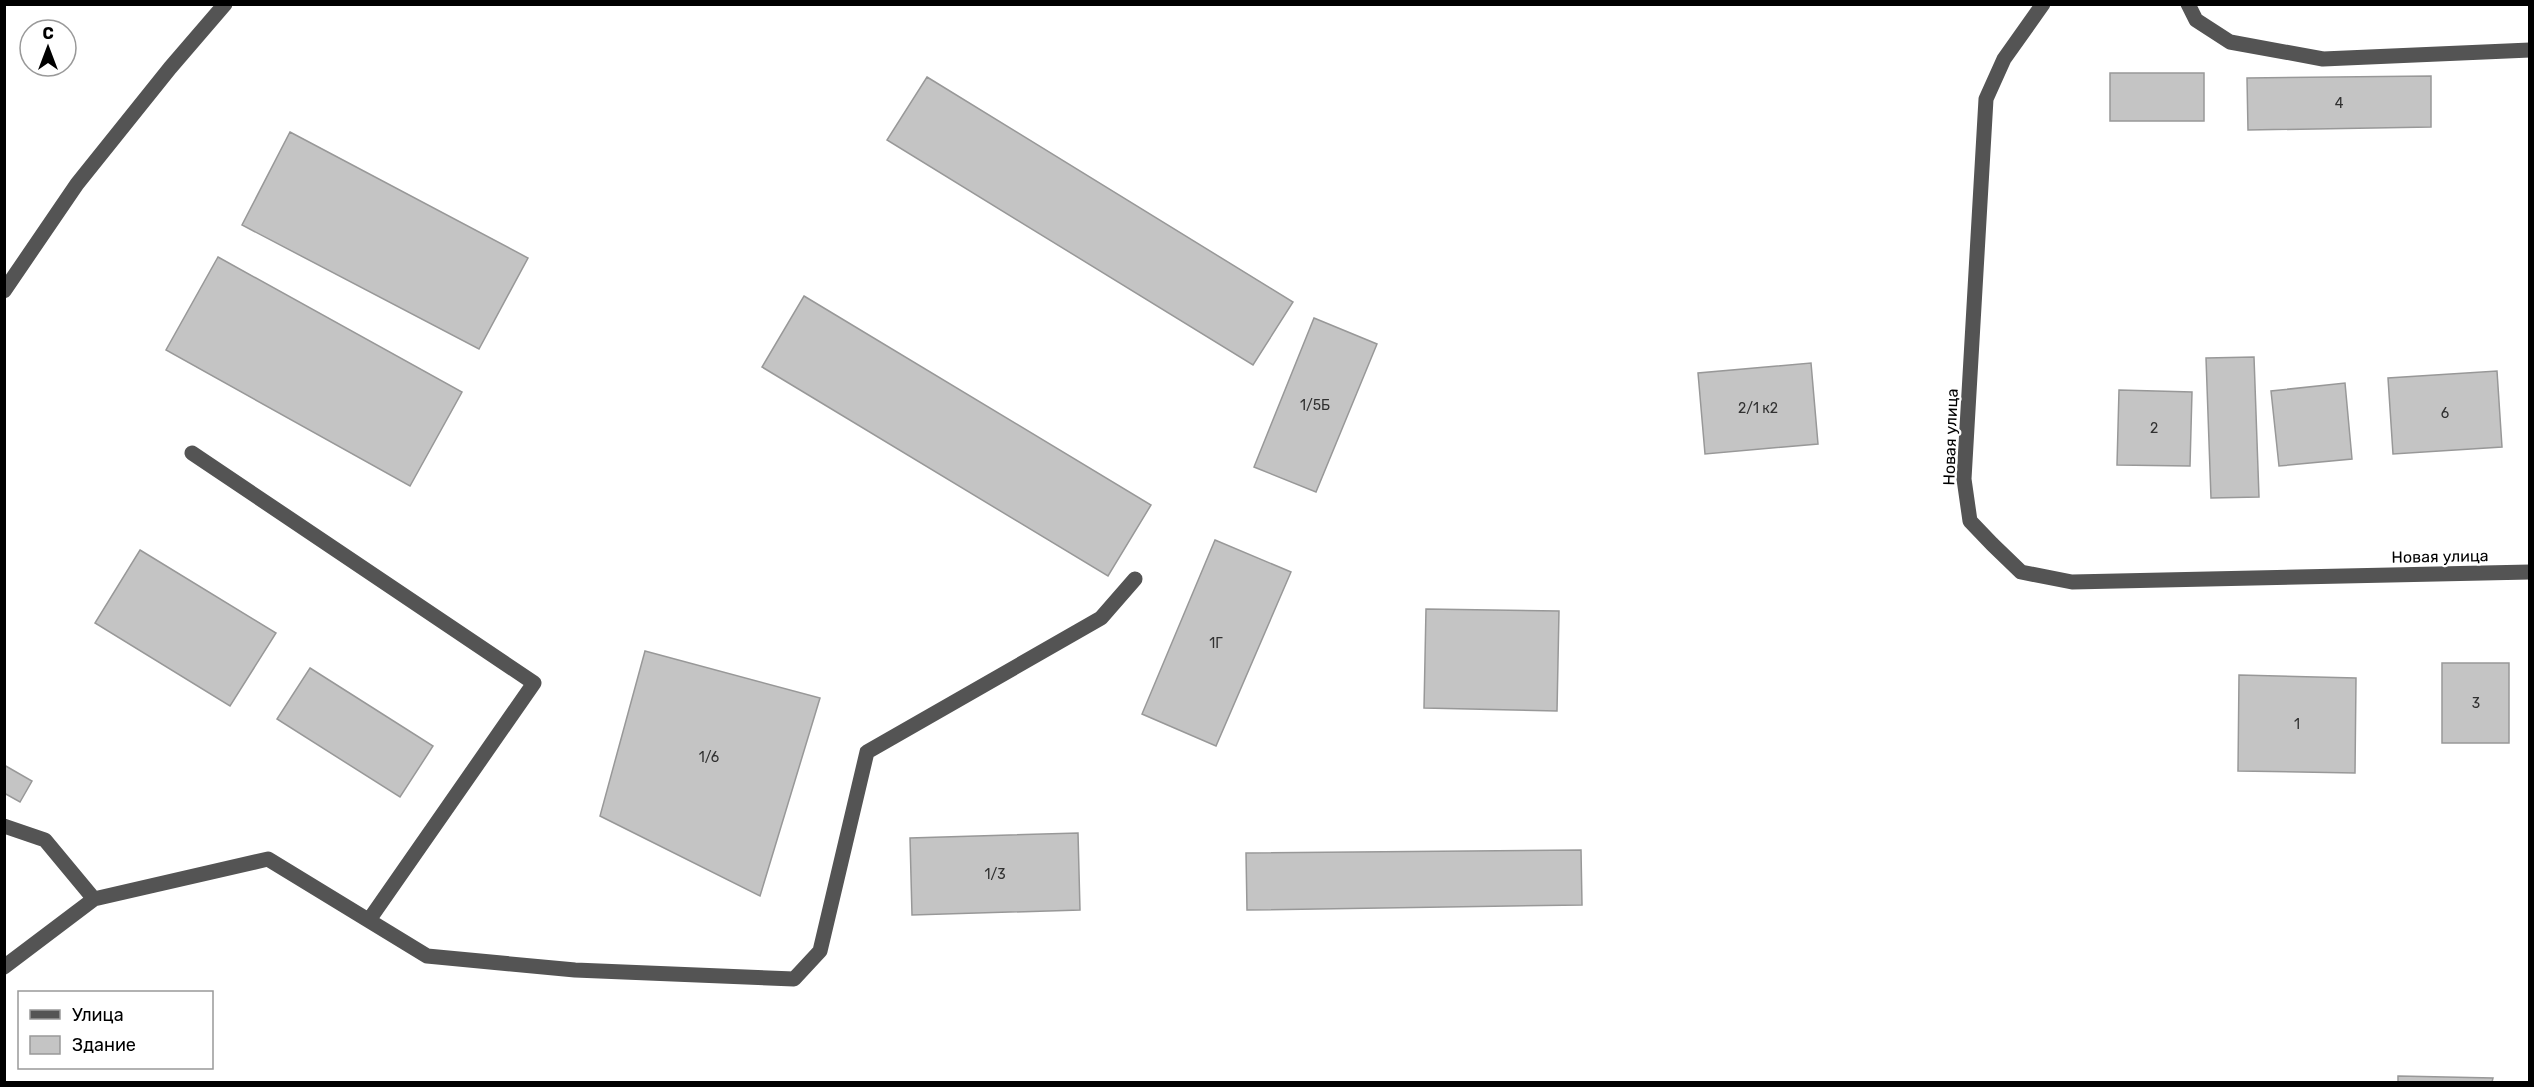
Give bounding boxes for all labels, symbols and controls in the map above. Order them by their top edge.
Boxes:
north arrow [18,18,78,78]
text: С [42,24,54,43]
house number: 4 [2335,95,2344,112]
street label: Новая улица [1939,388,1962,486]
house number: 1/5Б [1300,397,1330,414]
house number: 2/1 к2 [1738,400,1778,417]
house number: 6 [2441,405,2449,422]
house number: 2 [2150,420,2158,437]
street label: Новая улица [2391,546,2489,567]
house number: 1Г [1209,635,1223,652]
house number: 3 [2472,695,2480,712]
house number: 1 [2294,716,2300,733]
house number: 1/6 [699,749,719,766]
house number: 1/3 [984,866,1006,883]
legend [18,991,213,1069]
text: Улица [72,1004,124,1026]
text: Здание [72,1034,136,1056]

